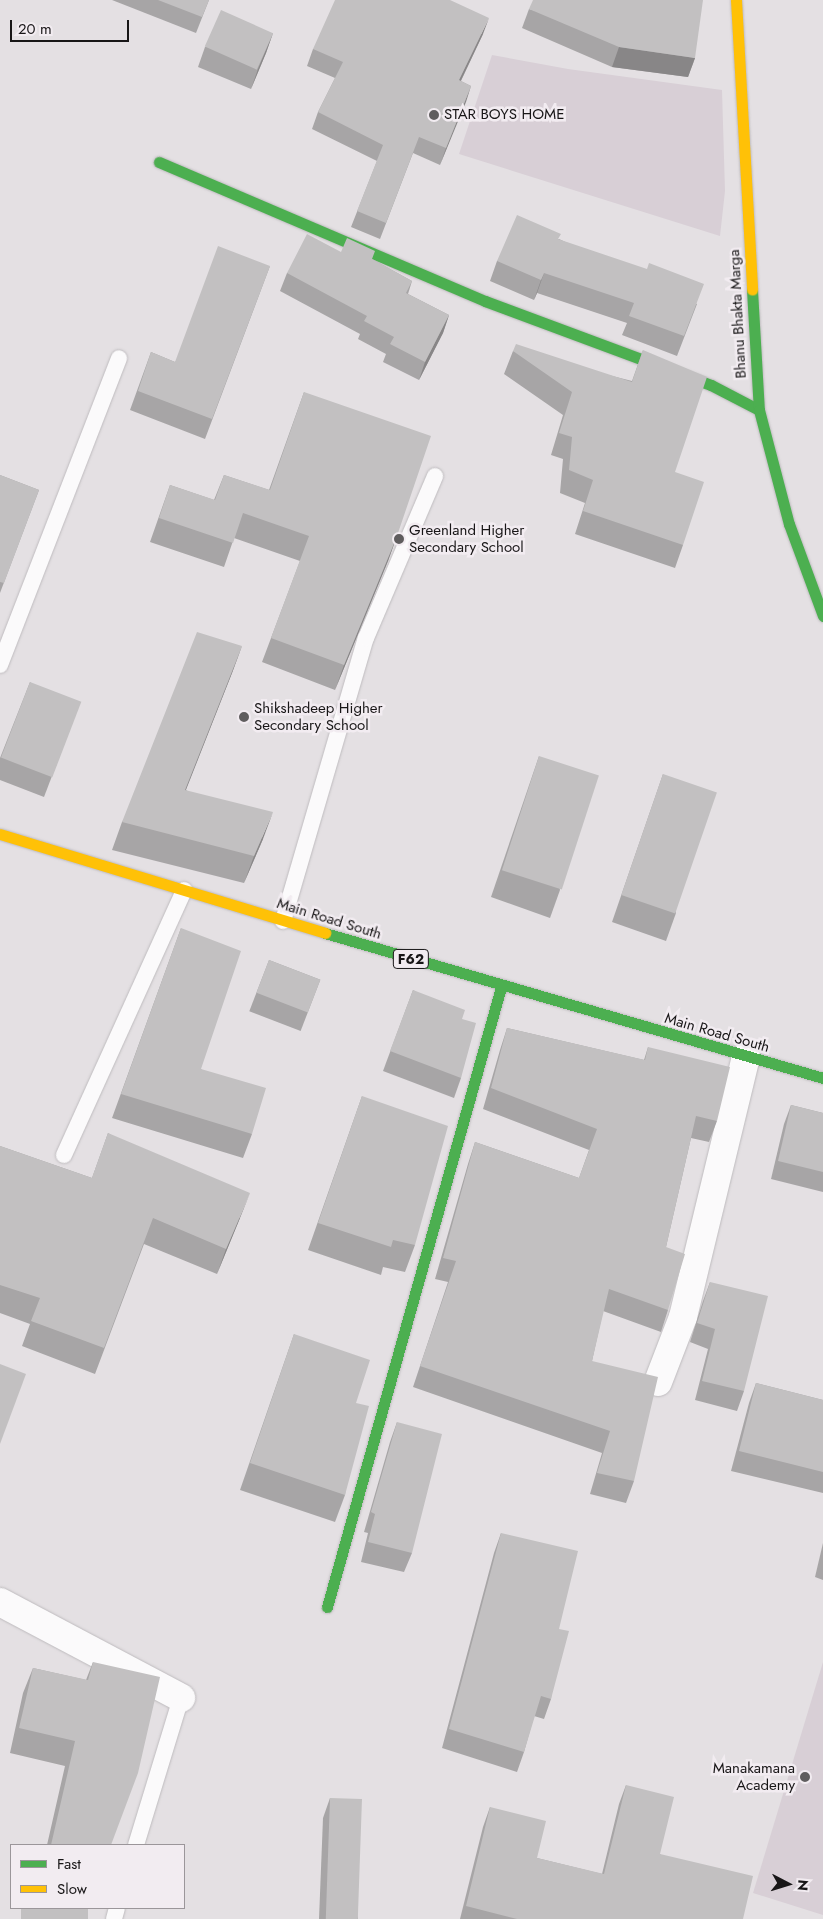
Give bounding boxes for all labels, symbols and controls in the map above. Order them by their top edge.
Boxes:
scale bar [12,10,131,42]
text: 20 m [18,18,52,40]
place label: STAR BOYS HOME [444,106,564,124]
marker: STAR BOYS HOME [428,109,440,121]
street label: Bhanu Bhakta Marga [726,249,750,379]
place label: Greenland Higher Secondary School [409,521,524,556]
marker: Greenland Higher Secondary School [393,533,405,545]
place label: Shikshadeep Higher Secondary School [254,699,383,734]
marker: Shikshadeep Higher Secondary School [238,711,250,723]
street label: Main Road South [275,895,383,943]
road number: F62 [392,948,430,971]
street label: Main Road South [662,1009,772,1057]
place label: Manakamana Academy [713,1759,795,1794]
marker: Manakamana Academy [799,1771,811,1783]
legend [10,1844,185,1909]
text: Fast [57,1853,81,1875]
north arrow [763,1859,813,1909]
text: Slow [57,1878,87,1900]
text: N [792,1879,813,1892]

